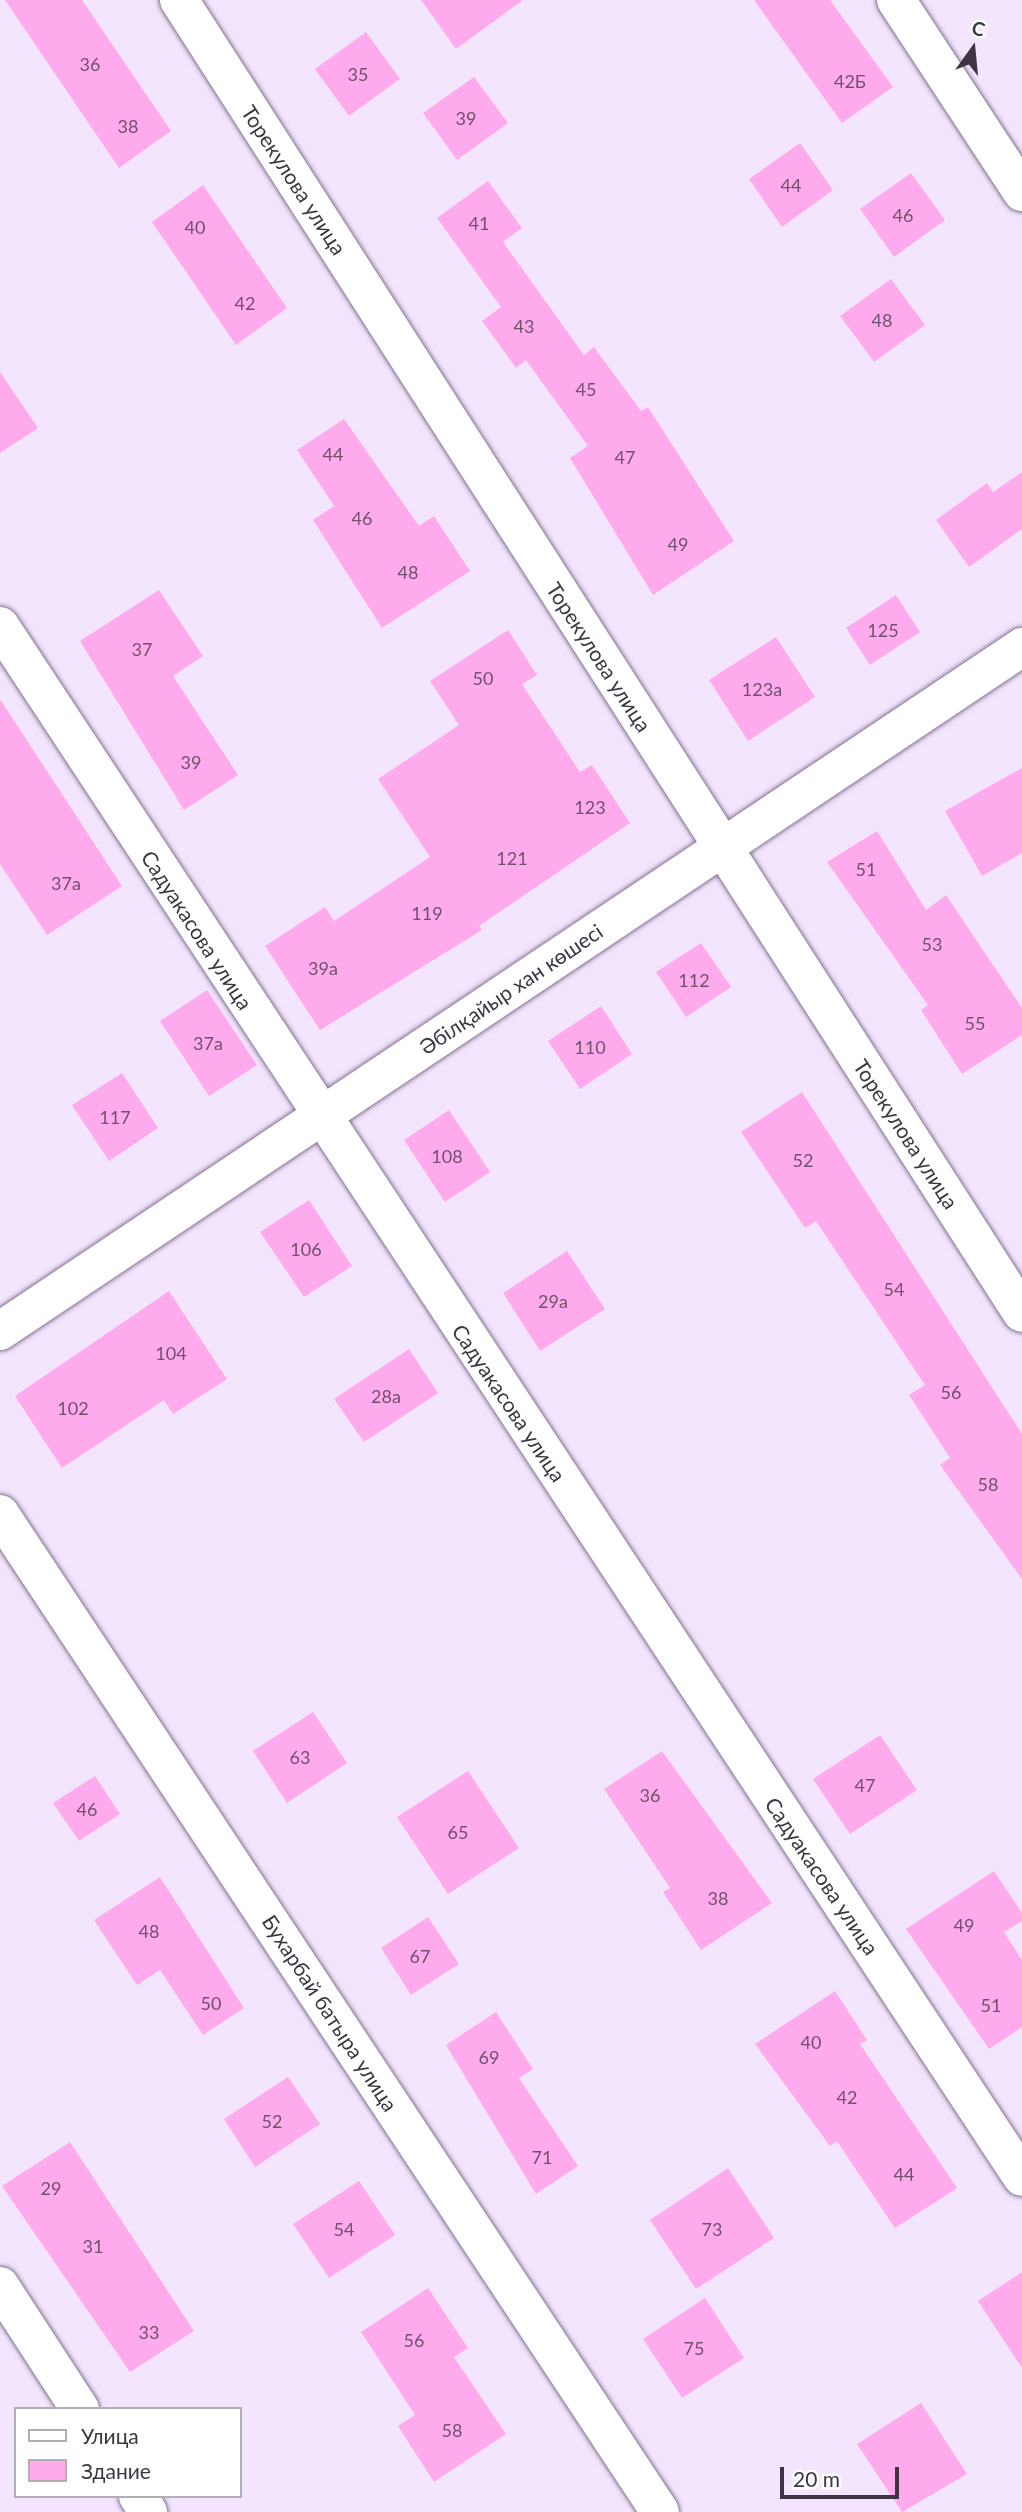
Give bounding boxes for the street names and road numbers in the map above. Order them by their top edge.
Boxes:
street label: Торекулова улица [236,101,352,259]
street label: Торекулова улица [541,578,657,736]
street label: Садуакасова улица [136,846,258,1014]
street label: Әбілқайыр хан көшесі [415,918,607,1060]
street label: Торекулова улица [848,1055,964,1213]
street label: Садуакасова улица [447,1319,571,1487]
street label: Садуакасова улица [760,1792,884,1960]
street label: Бухарбай батыра улица [257,1910,403,2116]

